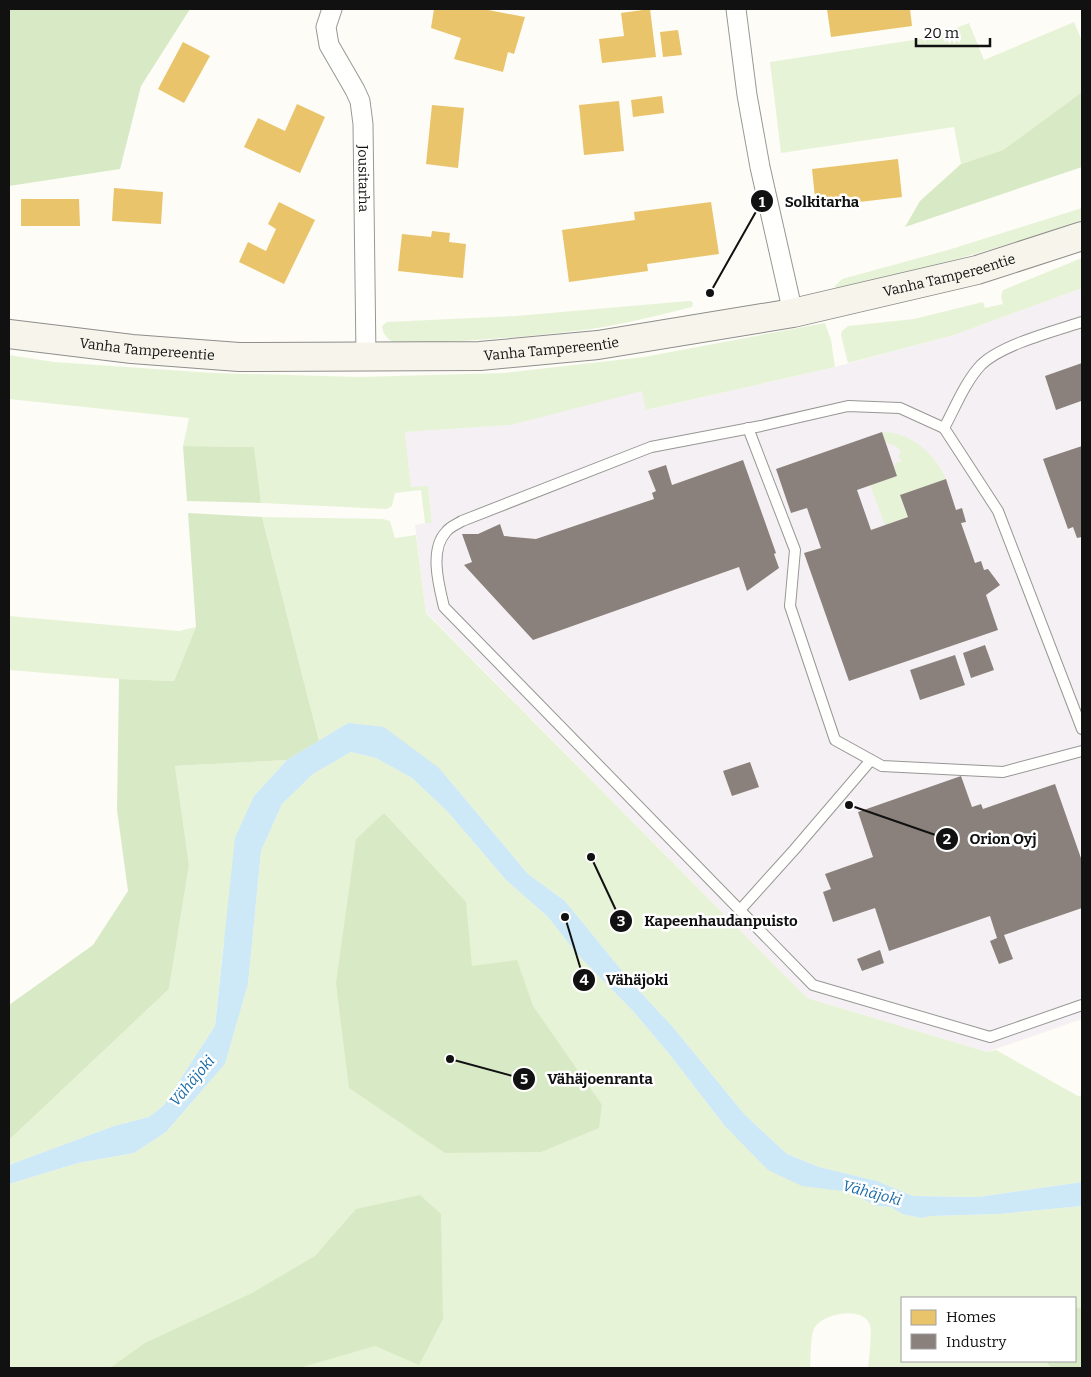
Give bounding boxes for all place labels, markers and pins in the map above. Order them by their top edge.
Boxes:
callout: Solkitarha [749,186,869,216]
callout: Orion Oyj [934,824,1046,854]
callout: Kapeenhaudanpuisto [609,906,807,936]
callout: Vähäjoki [571,965,679,995]
callout: Vähäjoenranta [512,1064,662,1094]

